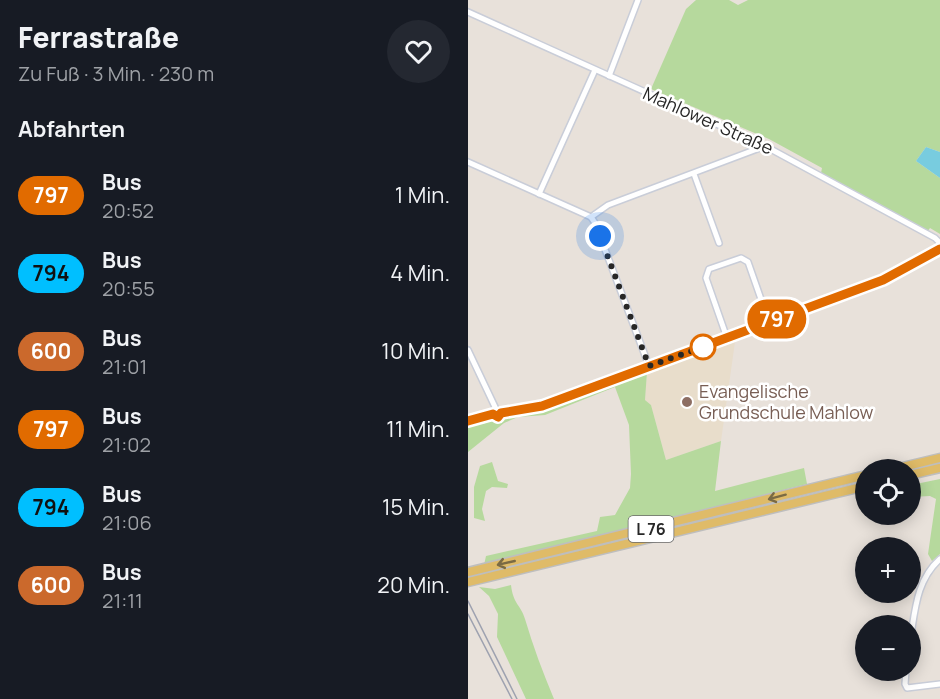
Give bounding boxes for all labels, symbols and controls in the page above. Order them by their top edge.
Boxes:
text: Ferrastraße [18,18,179,56]
button: heart [387,20,450,83]
text: Zu Fuß · 3 Min. · 230 m [18,60,214,87]
street label: Mahlower Straße [640,81,777,160]
text: Abfahrten [18,114,125,144]
text: Bus [102,167,142,197]
text: 1 Min. [395,180,450,210]
text: 797 [33,181,69,209]
text: 20:52 [102,197,154,224]
your location [585,221,615,251]
text: Bus [102,245,142,275]
text: 4 Min. [390,258,450,288]
text: 794 [32,259,70,287]
text: 20:55 [102,275,155,302]
line badge: 797 [742,300,812,338]
text: 797 [759,305,795,333]
text: Bus [102,323,142,353]
unlabelled marker [690,334,716,360]
text: 10 Min. [381,336,450,366]
text: 600 [31,337,71,365]
text: 21:01 [102,353,147,380]
place label: Evangelische Grundschule Mahlow [699,379,874,424]
marker: Evangelische Grundschule Mahlow [680,395,694,409]
text: Bus [102,401,142,431]
text: 11 Min. [386,414,450,444]
text: 797 [33,415,69,443]
text: 21:02 [102,431,151,458]
map controls [855,459,921,681]
button: locate [855,459,921,525]
text: Bus [102,479,142,509]
text: 15 Min. [382,492,450,522]
one-way arrow [767,492,786,504]
text: 794 [32,493,70,521]
text: 21:06 [102,509,152,536]
road number: L 76 [628,516,674,542]
button: + [855,537,921,603]
text: Bus [102,557,142,587]
one-way arrow [496,558,515,570]
text: 20 Min. [377,570,450,600]
text: 600 [31,571,71,599]
text: 21:11 [102,587,143,614]
button: − [855,615,921,681]

